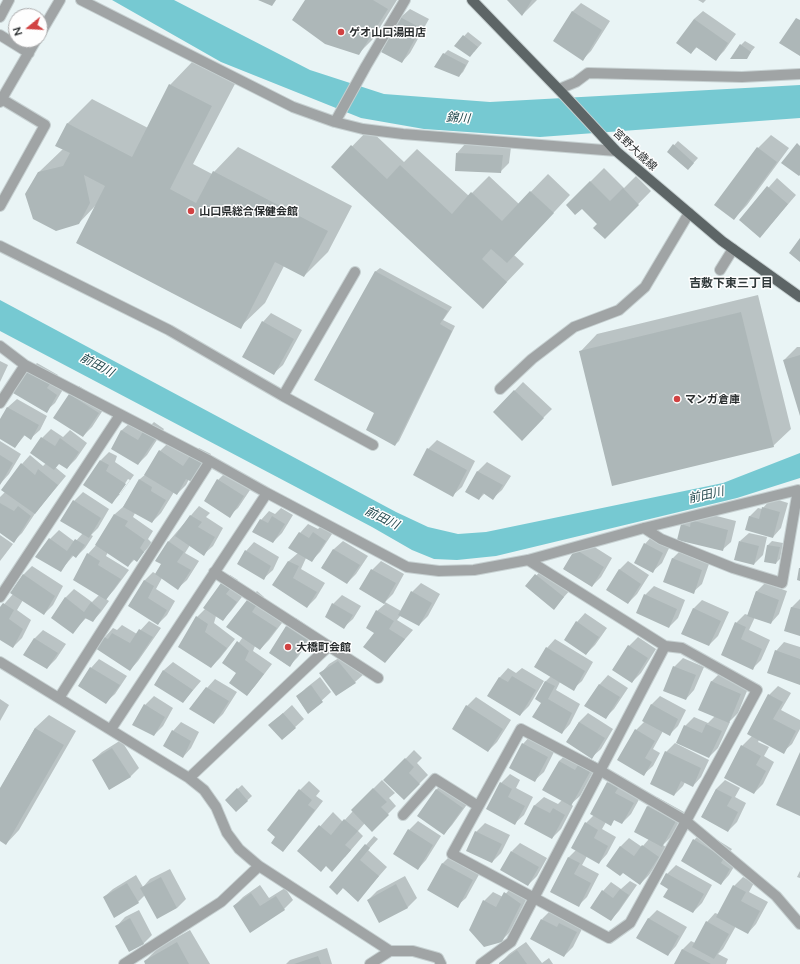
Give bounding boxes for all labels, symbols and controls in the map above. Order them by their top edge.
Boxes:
north arrow [8,8,48,48]
place label: ゲオ山口湯田店 [349,25,426,39]
text: N [10,26,25,38]
marker: ゲオ山口湯田店 [336,27,346,37]
water label: 錦川 [446,110,470,126]
street label: 宮野大歳線 [610,126,660,174]
place label: 山口県総合保健会館 [199,204,298,218]
marker: 山口県総合保健会館 [186,206,196,216]
district label: 吉敷下東三丁目 [689,276,773,290]
water label: 前田川 [78,350,116,380]
place label: マンガ倉庫 [685,392,740,406]
marker: マンガ倉庫 [672,394,682,404]
water label: 前田川 [687,484,725,506]
water label: 前田川 [363,504,401,532]
place label: 大橋町会館 [296,640,351,654]
marker: 大橋町会館 [283,642,293,652]

